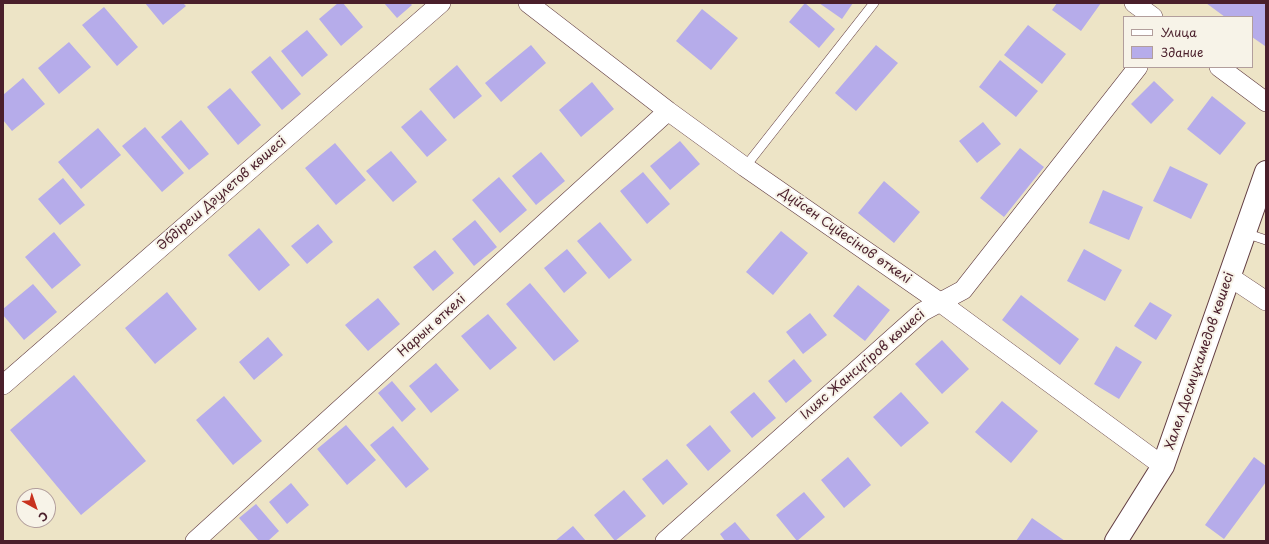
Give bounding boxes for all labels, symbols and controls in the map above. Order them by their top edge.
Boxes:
legend [1123,16,1253,68]
text: Улица [1161,23,1197,41]
text: Здание [1161,43,1203,61]
street label: Әбдіреш Дәулетов көшесі [154,134,290,254]
street label: Дүйсен Сүйесінов өткелі [776,185,914,287]
street label: Халел Досмұхамедов көшесі [1162,270,1238,452]
street label: Нарын өткелі [395,291,469,361]
street label: Ілияс Жансүгіров көшесі [798,307,928,423]
north arrow [16,488,56,528]
text: С [35,508,52,526]

